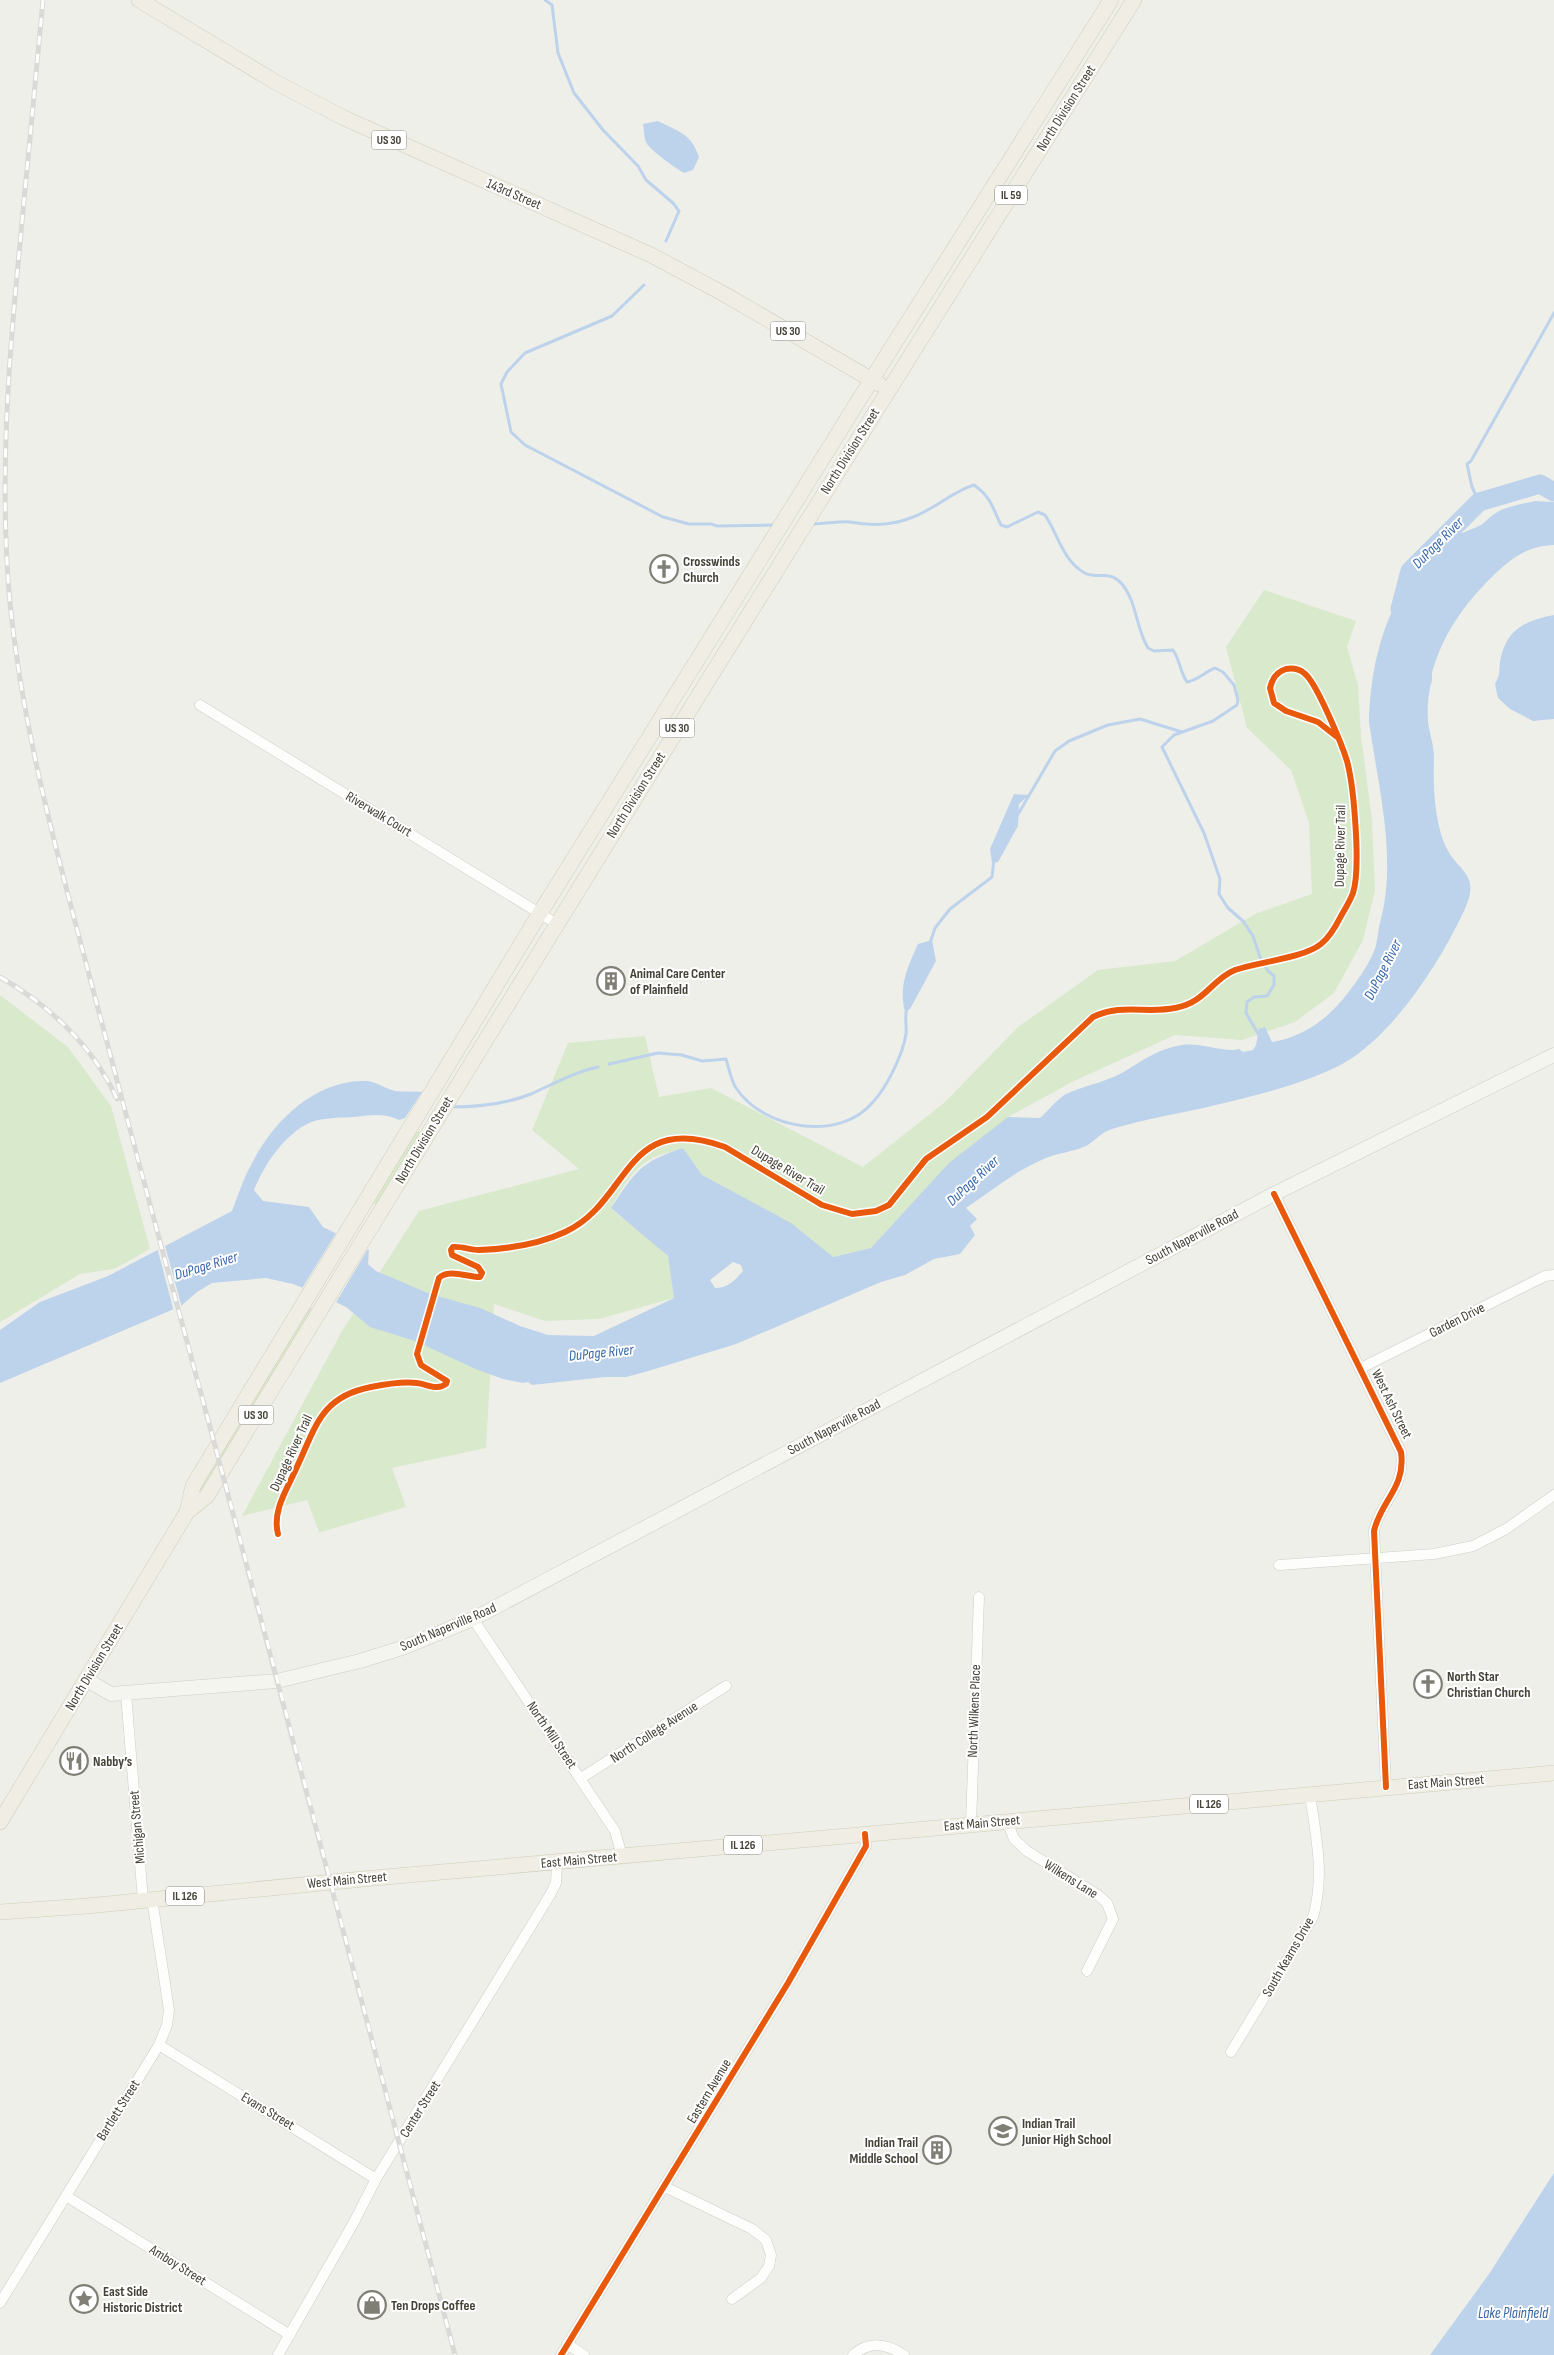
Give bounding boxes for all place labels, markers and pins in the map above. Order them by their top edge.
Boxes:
place label: Crosswinds Church [683,553,740,586]
church icon: Crosswinds Church [649,554,679,584]
place label: Animal Care Center of Plainfield [629,965,726,998]
building icon: Animal Care Center of Plainfield [596,966,626,996]
place label: North Star Christian Church [1447,1668,1530,1701]
church icon: North Star Christian Church [1413,1669,1443,1699]
restaurant icon: Nabby’s [59,1746,89,1776]
place label: Nabby’s [93,1753,132,1770]
place label: Indian Trail Junior High School [1021,2115,1111,2148]
school or university icon: Indian Trail Junior High School [988,2116,1018,2146]
place label: Indian Trail Middle School [850,2134,918,2167]
building icon: Indian Trail Middle School [922,2135,952,2165]
place label: East Side Historic District [103,2283,183,2316]
place icon: East Side Historic District [69,2284,99,2314]
shop icon: Ten Drops Coffee [357,2290,387,2320]
place label: Ten Drops Coffee [391,2297,476,2314]

